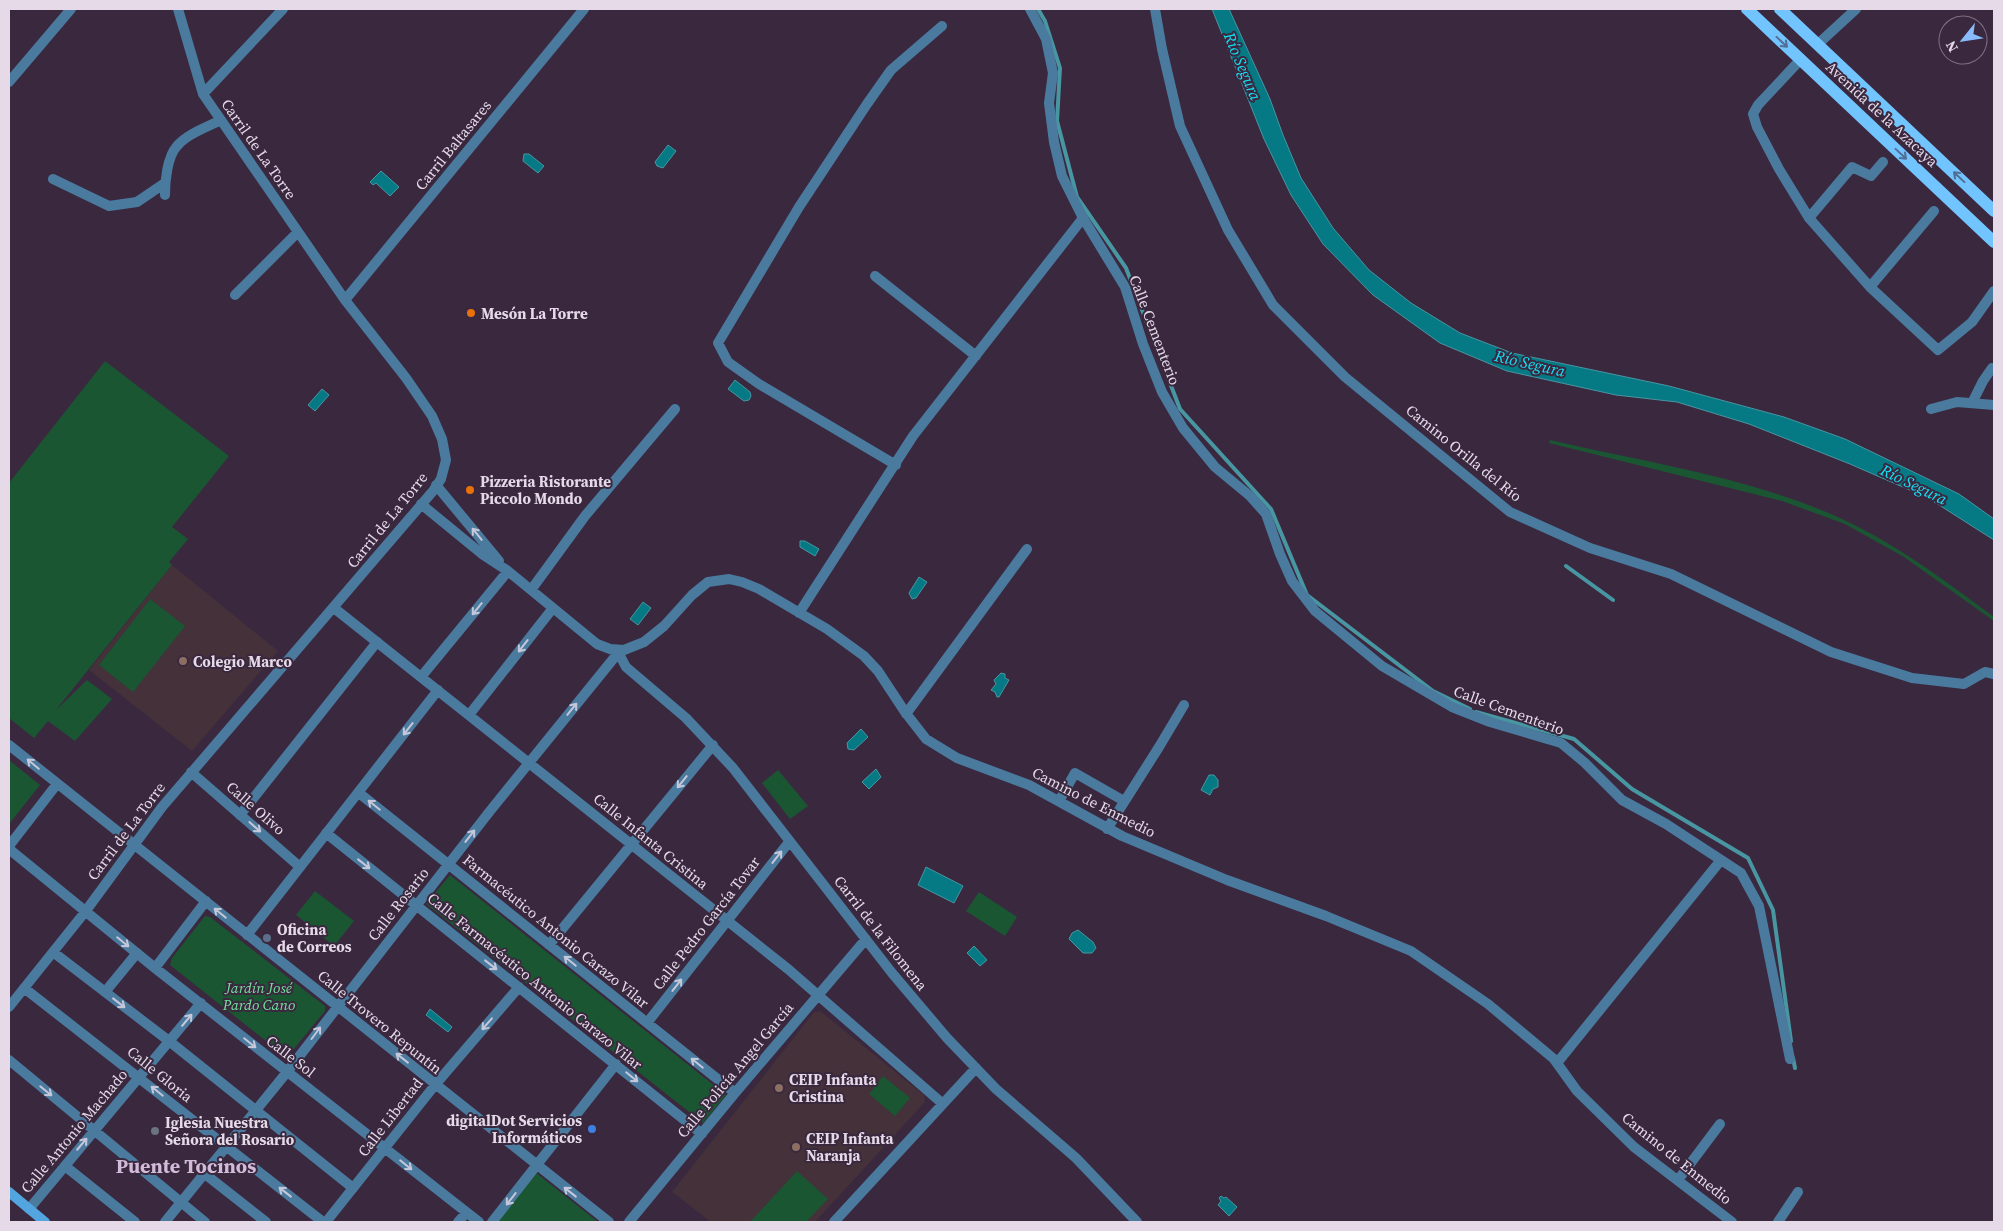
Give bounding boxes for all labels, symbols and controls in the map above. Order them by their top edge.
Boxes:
north arrow [1938,15,1988,65]
water label: Río Segura [1218,28,1267,104]
one-way arrow [1776,36,1789,48]
text: N [1941,37,1963,56]
street label: Avenida de la Azacaya [1821,56,1943,172]
street label: Carril de La Torre [217,95,302,204]
street label: Carril Baltasares [410,95,496,195]
one-way arrow [1894,148,1907,160]
one-way arrow [1952,171,1965,183]
street label: Calle Cementerio [1124,272,1186,388]
place label: Mesón La Torre [481,303,588,324]
marker: Mesón La Torre [465,307,477,319]
water label: Río Segura [1492,344,1568,382]
street label: Camino Orilla del Río [1402,400,1526,506]
water label: Río Segura [1876,458,1952,510]
street label: Carril de La Torre [342,467,433,572]
place label: Pizzeria Ristorante Piccolo Mondo [480,471,611,509]
marker: Pizzeria Ristorante Piccolo Mondo [464,484,476,496]
one-way arrow [471,528,482,541]
one-way arrow [472,602,483,615]
one-way arrow [517,639,528,652]
place label: Colegio Marco [193,651,292,672]
marker: Colegio Marco [177,655,189,667]
street label: Calle Cementerio [1451,680,1567,740]
one-way arrow [566,703,577,716]
one-way arrow [403,722,414,735]
one-way arrow [27,759,40,770]
street label: Camino de Enmedio [1029,762,1159,842]
street label: Calle Olivo [222,776,290,840]
one-way arrow [677,776,688,789]
street label: Carril de La Torre [82,777,170,884]
street label: Calle Infanta Cristina [589,788,713,894]
one-way arrow [368,800,381,811]
one-way arrow [248,822,261,833]
one-way arrow [465,830,476,843]
street label: Farmacéutico Antonio Carazo Vilar [458,849,654,1013]
street label: Calle Pedro García Tovar [647,851,765,994]
one-way arrow [772,851,783,864]
one-way arrow [357,858,370,869]
street label: Calle Rosario [363,863,433,945]
street label: Carril de la Filomena [829,871,933,995]
street label: Calle Farmacéutico Antonio Carazo Vilar [423,888,647,1075]
one-way arrow [214,908,227,919]
place label: Oficina de Correos [277,919,352,957]
marker: Oficina de Correos [261,932,273,944]
one-way arrow [116,937,130,947]
one-way arrow [563,956,576,967]
one-way arrow [484,959,497,970]
street label: Calle Trovero Repuntín [313,965,447,1079]
park label: Jardín José Pardo Cano [222,977,295,1015]
one-way arrow [672,979,683,992]
street label: Calle Policía Angel García [672,997,798,1142]
one-way arrow [112,998,126,1008]
one-way arrow [181,1014,192,1027]
one-way arrow [482,1017,493,1030]
one-way arrow [311,1027,322,1040]
street label: Calle Sol [262,1030,321,1082]
one-way arrow [244,1037,257,1048]
street label: Calle Gloria [123,1041,197,1107]
one-way arrow [396,1053,409,1064]
one-way arrow [690,1057,703,1068]
street label: Calle Antonio Machado [16,1065,132,1197]
place label: CEIP Infanta Cristina [789,1069,877,1107]
one-way arrow [625,1071,638,1082]
street label: Calle Libertad [353,1073,428,1161]
marker: CEIP Infanta Cristina [773,1082,785,1094]
one-way arrow [40,1085,53,1096]
one-way arrow [151,1086,164,1097]
street label: Camino de Enmedio [1618,1107,1736,1209]
place label: digitalDot Servicios Informáticos [446,1110,582,1148]
place label: Iglesia Nuestra Señora del Rosario [165,1112,295,1150]
marker: digitalDot Servicios Informáticos [586,1123,598,1135]
marker: Iglesia Nuestra Señora del Rosario [149,1125,161,1137]
place label: CEIP Infanta Naranja [806,1128,894,1166]
one-way arrow [77,1138,88,1151]
marker: CEIP Infanta Naranja [790,1141,802,1153]
district label: Puente Tocinos [116,1152,256,1180]
one-way arrow [399,1159,412,1170]
one-way arrow [278,1187,291,1198]
one-way arrow [563,1187,577,1197]
one-way arrow [505,1192,516,1205]

